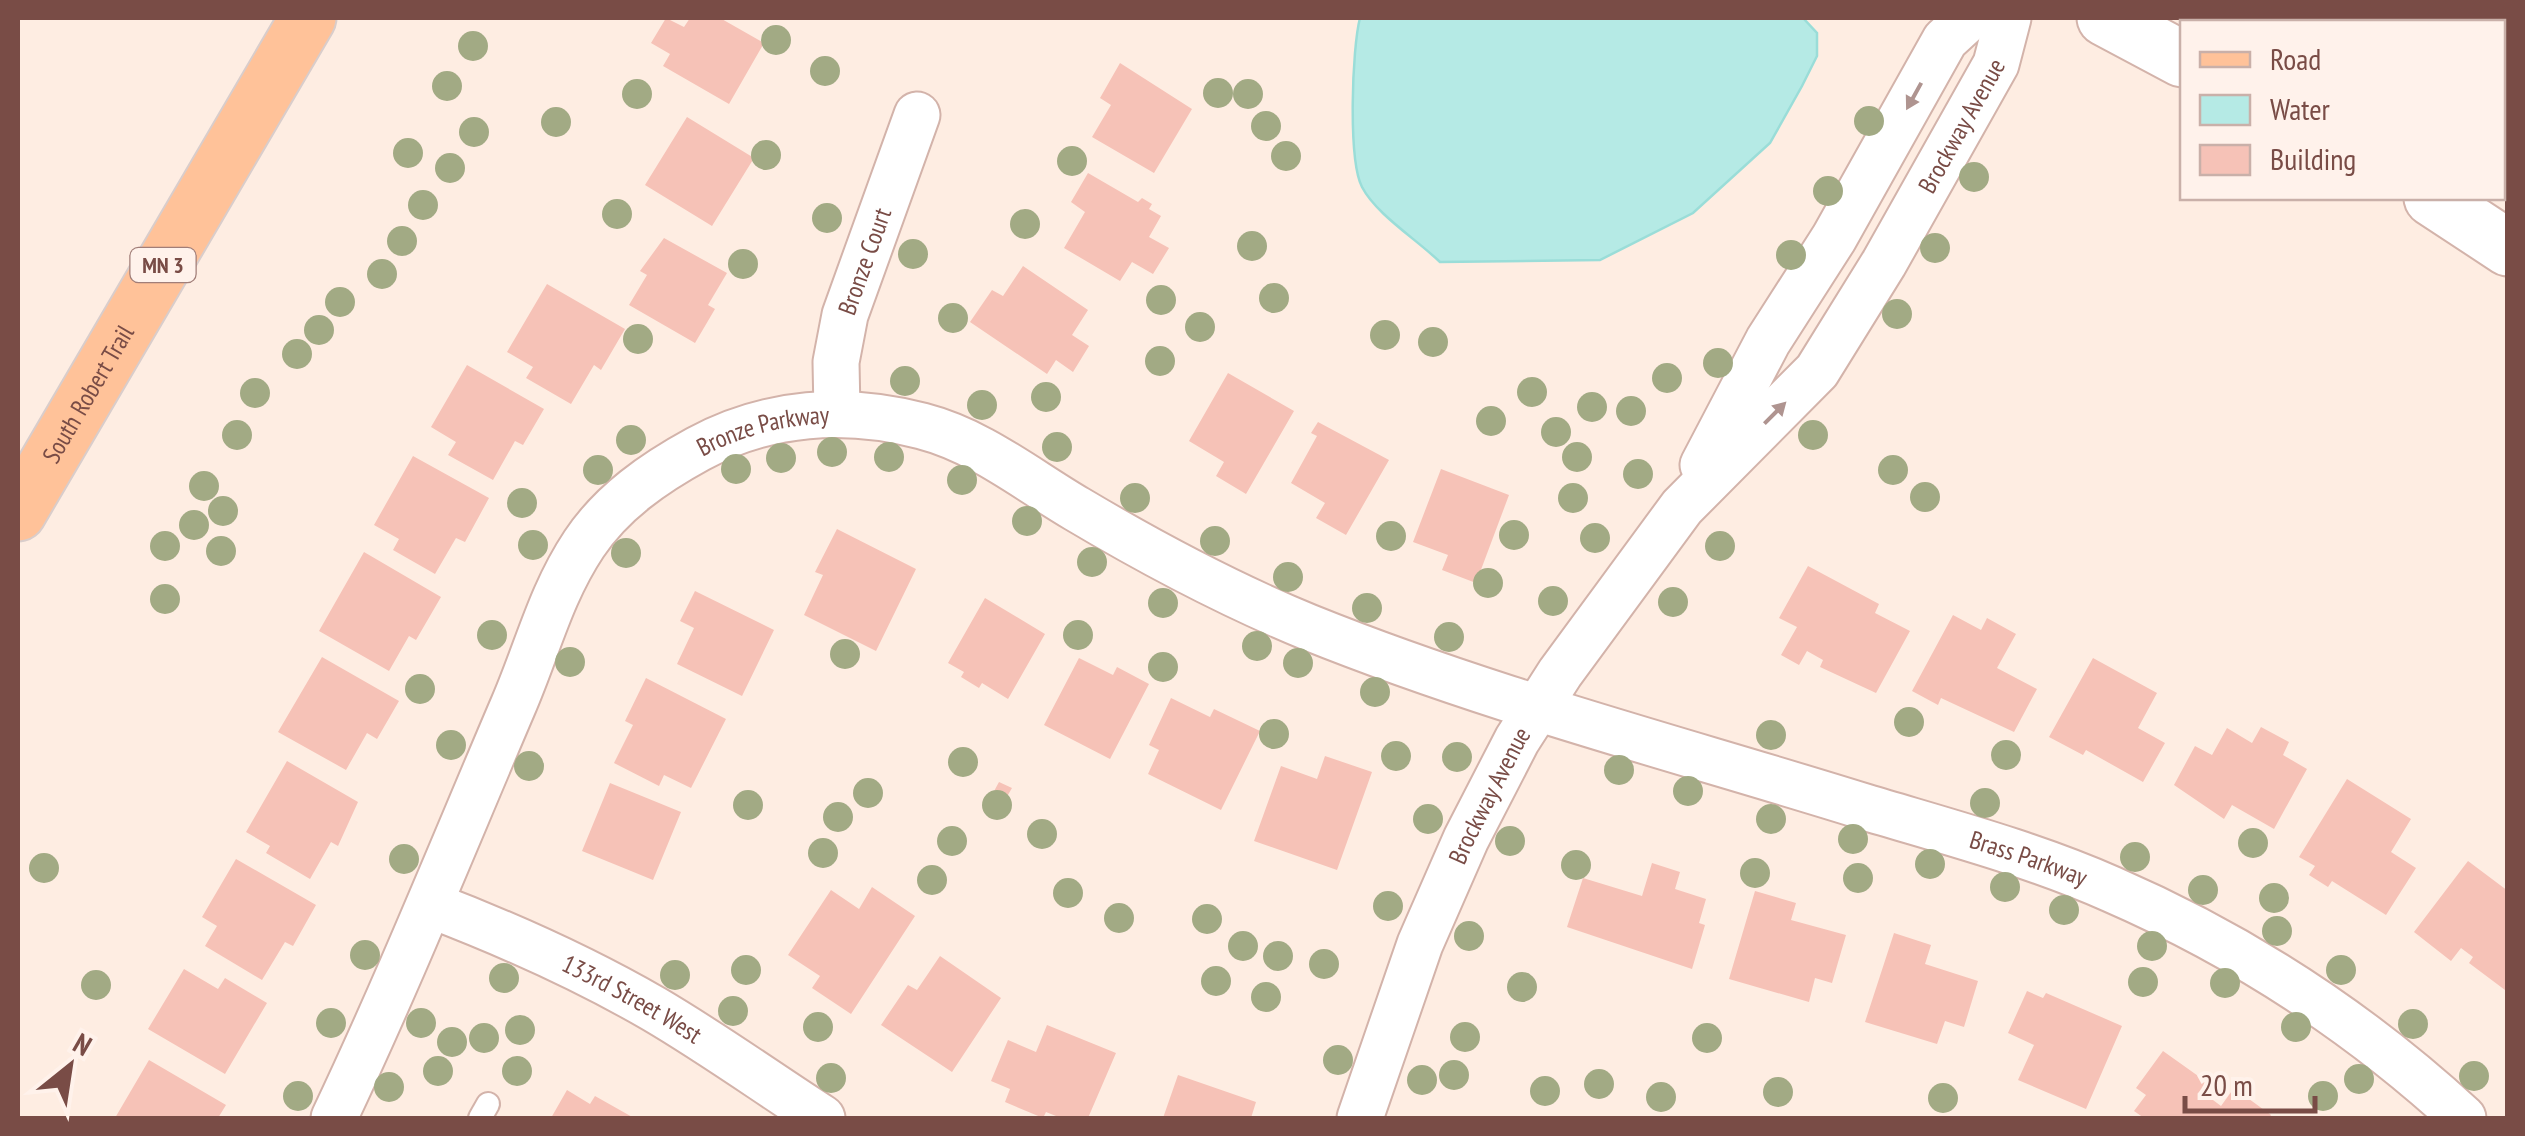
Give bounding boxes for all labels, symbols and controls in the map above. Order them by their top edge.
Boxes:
legend [2180,20,2505,200]
text: Road [2270,39,2321,78]
street label: Brockway Avenue [1911,53,2012,199]
one-way arrow [1905,82,1922,111]
text: Water [2270,89,2331,128]
text: Building [2270,139,2356,178]
street label: Bronze Court [830,203,898,319]
road number: MN 3 [130,248,196,282]
street label: South Robert Trail [35,319,141,469]
street label: Bronze Parkway [691,398,830,463]
one-way arrow [1763,401,1787,425]
street label: Brockway Avenue [1441,721,1537,869]
street label: Brass Parkway [1966,823,2093,893]
street label: 133rd Street West [557,947,708,1050]
north arrow [20,1016,120,1116]
text: N [67,1024,99,1064]
scale bar [2185,1051,2315,1113]
text: 20 m [2200,1065,2253,1104]

